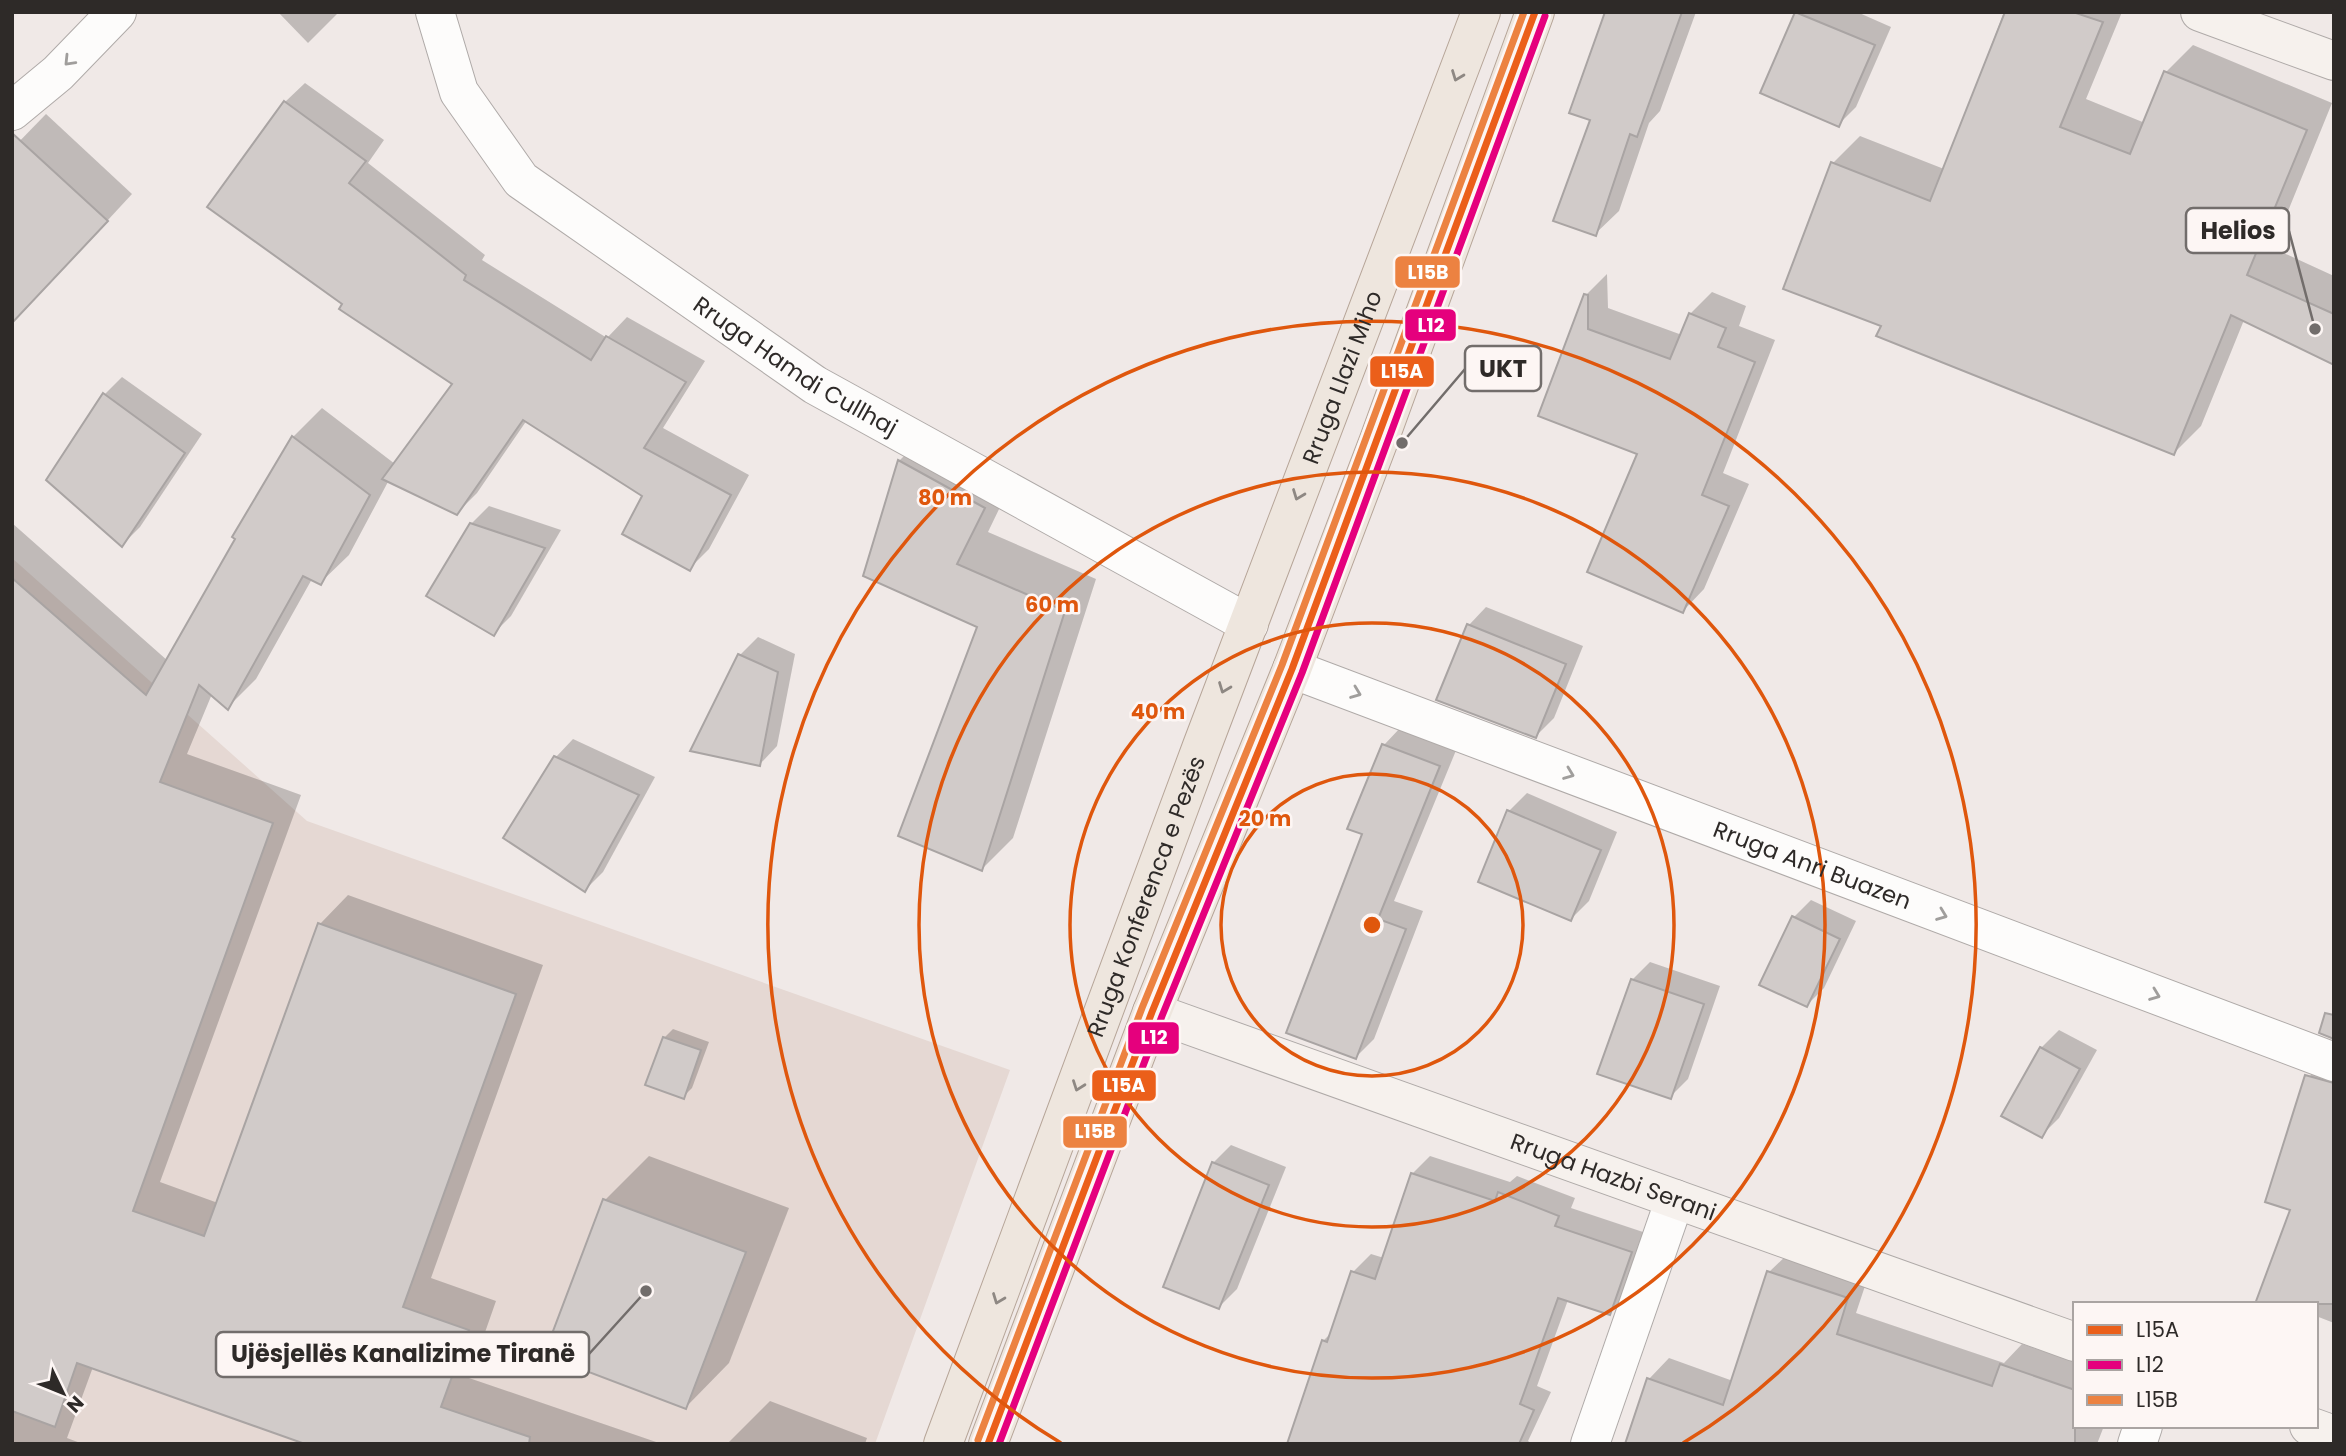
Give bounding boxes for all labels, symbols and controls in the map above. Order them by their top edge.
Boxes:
one-way arrow [65,53,78,66]
one-way arrow [1451,70,1465,82]
callout: Helios [2186,208,2289,253]
text: Helios [2200,214,2276,247]
line badge: L15B [1394,255,1461,289]
text: L15B [1407,259,1449,286]
street label: Rruga Llazi Miho [1295,286,1390,468]
street label: Rruga Hamdi Cullhaj [687,289,903,443]
line badge: L12 [1404,308,1457,342]
text: L12 [1417,312,1445,339]
callout: UKT [1465,346,1541,391]
text: UKT [1479,352,1527,385]
line badge: L15A [1369,355,1435,388]
text: L15A [1381,358,1423,385]
text: 80 m [918,483,972,512]
one-way arrow [1292,488,1306,500]
text: 60 m [1025,590,1079,619]
one-way arrow [1219,682,1233,694]
one-way arrow [1349,685,1361,699]
text: 40 m [1131,697,1185,726]
street label: Rruga Konferenca e Pezës [1079,751,1213,1042]
one-way arrow [1562,766,1574,780]
text: 20 m [1239,804,1291,833]
street label: Rruga Anri Buazen [1709,813,1916,917]
one-way arrow [1935,907,1947,921]
centre of rings [1360,913,1384,937]
one-way arrow [2148,986,2160,1000]
line badge: L12 [1127,1021,1180,1055]
text: L12 [1140,1024,1168,1051]
line badge: L15A [1091,1069,1157,1102]
text: L15A [1103,1072,1145,1099]
one-way arrow [1072,1079,1086,1091]
line badge: L15B [1062,1115,1128,1149]
text: L15B [1074,1118,1116,1145]
street label: Rruga Hazbi Serani [1506,1125,1721,1228]
one-way arrow [992,1292,1006,1304]
legend [2073,1302,2318,1428]
text: L15A [2136,1315,2179,1344]
callout: Ujësjellës Kanalizime Tiranë [216,1332,589,1377]
text: Ujësjellës Kanalizime Tiranë [231,1337,575,1370]
text: L12 [2136,1350,2164,1379]
north arrow [28,1358,98,1428]
text: L15B [2136,1385,2178,1414]
text: N [60,1390,90,1419]

